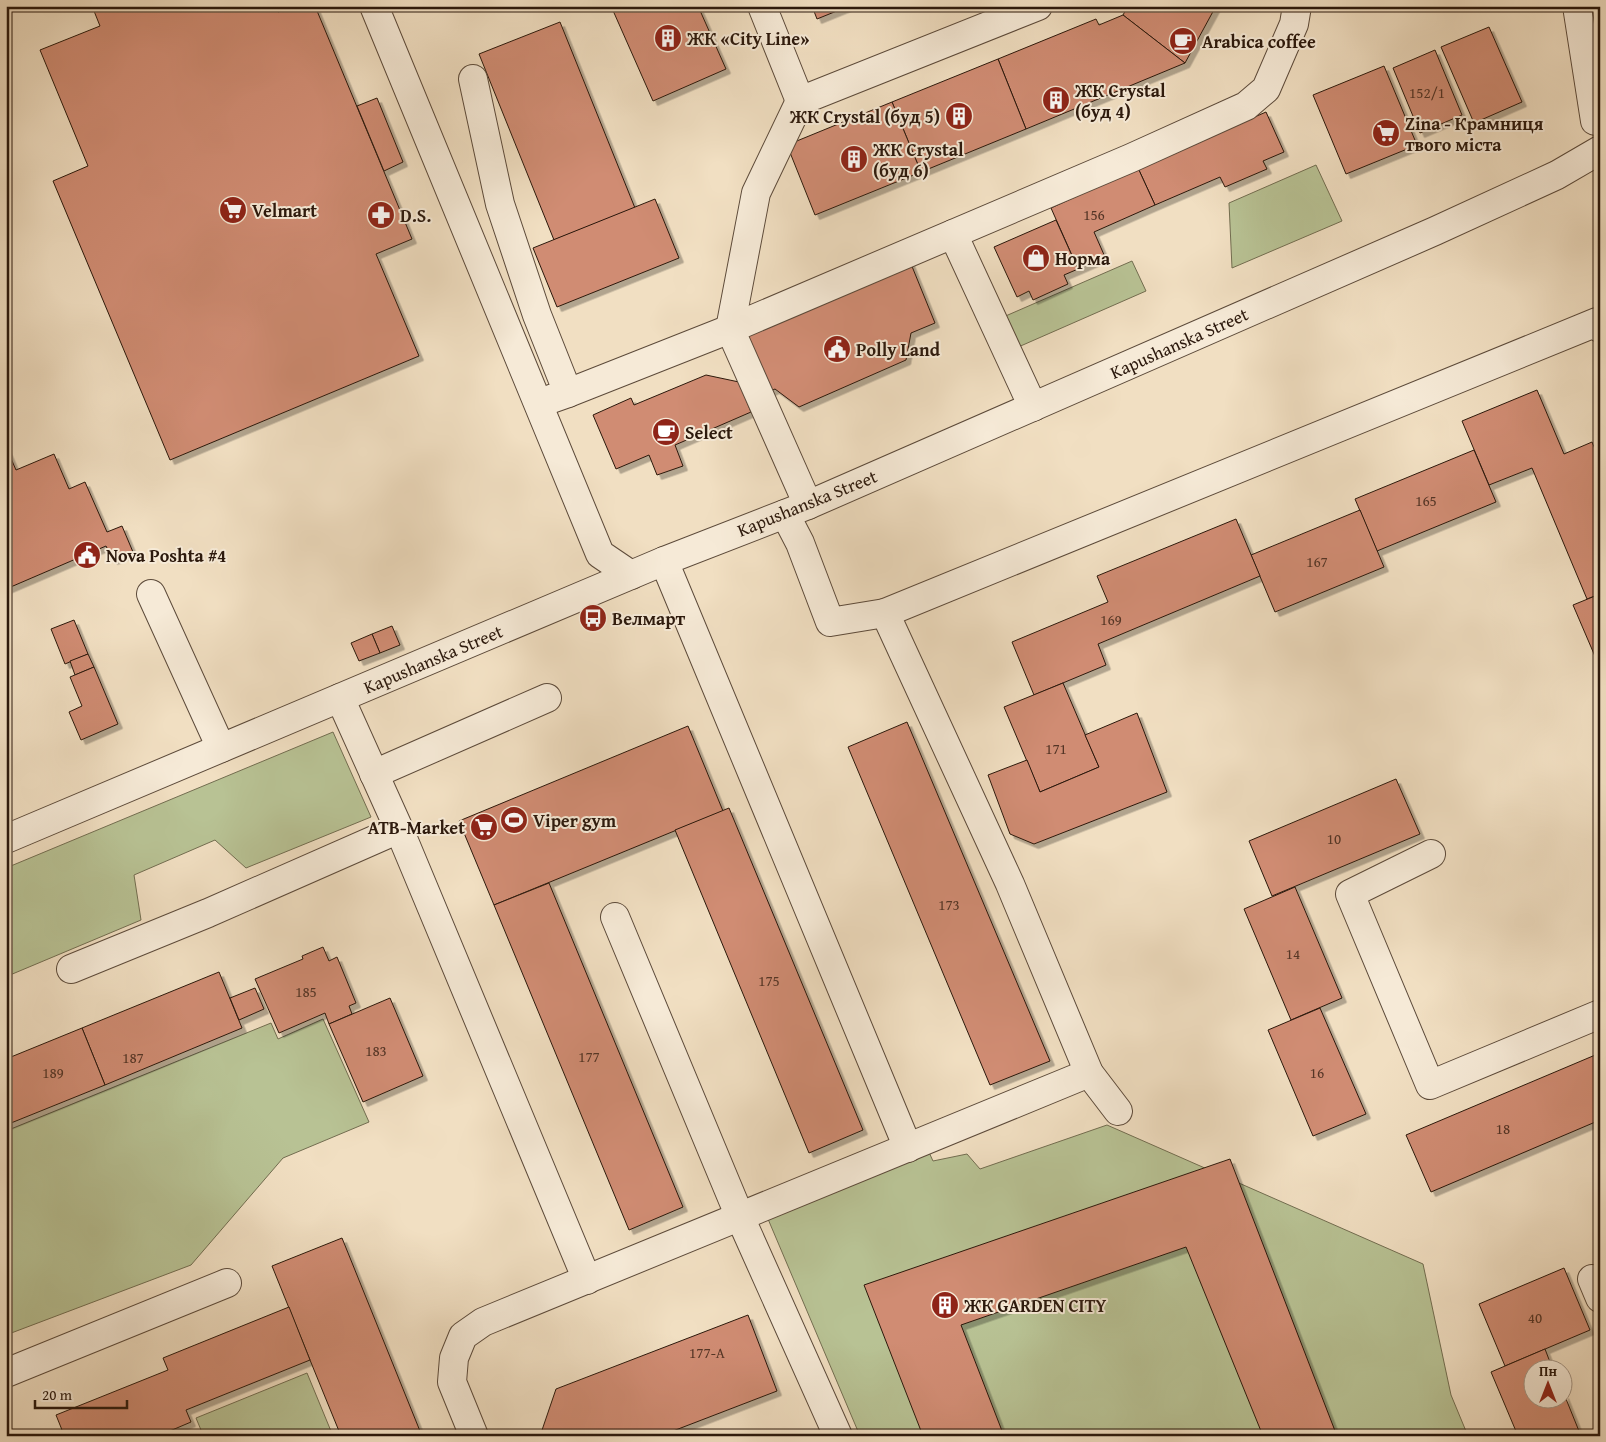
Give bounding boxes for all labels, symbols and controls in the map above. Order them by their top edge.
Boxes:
building icon: ЖК «City Line» [653,23,683,53]
place label: ЖК «City Line» [686,25,810,52]
cafe icon: Arabica coffee [1168,26,1198,56]
place label: Arabica coffee [1202,28,1316,55]
place label: ЖК Crystal (буд 4) [1074,77,1166,125]
house number: 152/1 [1409,82,1445,103]
building icon: ЖК Crystal (буд 4) [1041,85,1071,115]
building icon: ЖК Crystal (буд 5) [944,101,974,131]
place label: ЖК Crystal (буд 5) [789,103,940,130]
place label: Zina - Крамниця твого міста [1405,110,1544,158]
supermarket icon: Zina - Крамниця твого міста [1371,118,1401,148]
place label: ЖК Crystal (буд 6) [872,136,964,184]
building icon: ЖК Crystal (буд 6) [839,144,869,174]
supermarket icon: Velmart [218,195,248,225]
place label: Velmart [252,197,317,224]
pharmacy icon: D.S. [366,200,396,230]
place label: D.S. [400,202,431,229]
house number: 156 [1083,204,1105,225]
shop icon: Норма [1021,243,1051,273]
place label: Норма [1055,245,1111,272]
street label: Kapushanska Street [1106,300,1253,386]
public building icon: Polly Land [822,334,852,364]
place label: Polly Land [856,336,941,363]
cafe icon: Select [651,417,681,447]
place label: Select [685,419,733,446]
street label: Kapushanska Street [733,462,882,543]
house number: 165 [1415,490,1437,511]
public building icon: Nova Poshta #4 [72,540,102,570]
place label: Nova Poshta #4 [106,542,226,569]
house number: 167 [1306,551,1328,572]
bus stop icon: Велмарт [578,603,608,633]
place label: Велмарт [612,605,686,632]
house number: 169 [1100,609,1122,630]
street label: Kapushanska Street [359,617,507,700]
house number: 171 [1045,738,1067,759]
sports icon: Viper gym [499,805,529,835]
place label: Viper gym [533,807,617,834]
supermarket icon: ATB-Market [469,812,499,842]
place label: ATB-Market [368,814,465,841]
house number: 10 [1327,828,1341,849]
house number: 173 [938,894,960,915]
house number: 14 [1286,943,1300,964]
house number: 175 [758,970,780,991]
house number: 185 [295,981,317,1002]
house number: 183 [365,1040,387,1061]
house number: 177 [578,1046,600,1067]
house number: 187 [122,1047,144,1068]
house number: 189 [42,1062,64,1083]
house number: 16 [1310,1062,1324,1083]
house number: 18 [1496,1118,1510,1139]
building icon: ЖК GARDEN CITY [930,1290,960,1320]
place label: ЖК GARDEN CITY [963,1292,1106,1319]
house number: 40 [1528,1307,1542,1328]
house number: 177-А [689,1342,725,1363]
north arrow [1524,1360,1574,1410]
text: Пн [1539,1361,1557,1381]
scale bar [35,1377,128,1409]
text: 20 m [42,1384,73,1405]

